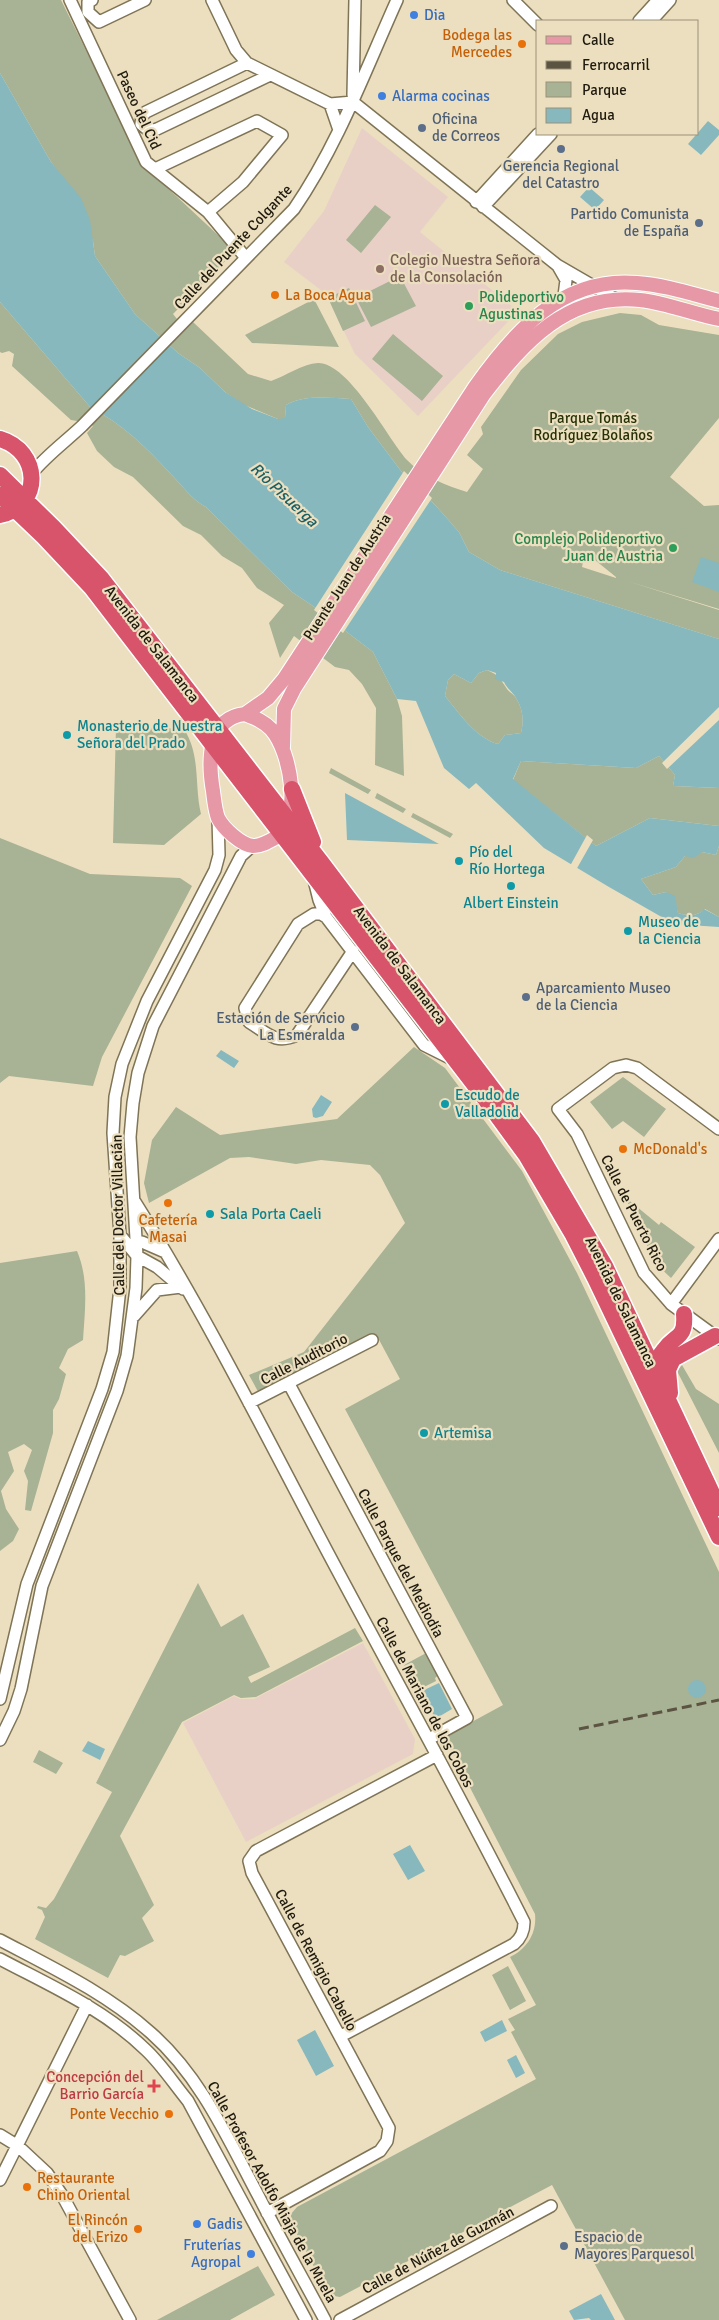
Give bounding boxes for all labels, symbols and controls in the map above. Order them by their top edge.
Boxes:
place label: Dia [424,6,445,24]
marker: Dia [408,9,420,21]
legend [536,20,699,135]
place label: Bodega las Mercedes [442,26,512,61]
text: Calle [582,31,615,49]
marker: Bodega las Mercedes [516,38,528,50]
text: Ferrocarril [582,56,650,74]
street label: Paseo del Cid [113,68,165,152]
text: Parque [582,81,627,99]
place label: Alarma cocinas [392,87,490,105]
marker: Alarma cocinas [376,90,388,102]
text: Agua [582,106,615,124]
place label: Oficina de Correos [432,110,501,145]
marker: Oficina de Correos [416,122,428,134]
marker: Gerencia Regional del Catastro [555,143,567,155]
place label: Gerencia Regional del Catastro [503,157,619,192]
street label: Calle del Puente Colgante [170,181,296,313]
place label: Partido Comunista de España [570,205,689,240]
marker: Partido Comunista de España [693,217,705,229]
place label: Colegio Nuestra Señora de la Consolación [390,251,540,286]
marker: Colegio Nuestra Señora de la Consolación [374,263,386,275]
place label: La Boca Agua [285,286,371,304]
place label: Polideportivo Agustinas [479,288,564,323]
marker: La Boca Agua [269,289,281,301]
marker: Polideportivo Agustinas [463,300,475,312]
park label: Parque Tomás Rodríguez Bolaños [533,409,653,444]
water label: Río Pisuerga [246,459,323,532]
street label: Puente Juan de Austria [299,510,395,644]
place label: Complejo Polideportivo Juan de Austria [514,530,663,565]
marker: Complejo Polideportivo Juan de Austria [667,542,679,554]
street label: Avenida de Salamanca [101,582,203,706]
place label: Monasterio de Nuestra Señora del Prado [77,717,222,752]
marker: Monasterio de Nuestra Señora del Prado [61,729,73,741]
place label: Pío del Río Hortega [469,843,545,878]
marker: Pío del Río Hortega [453,855,465,867]
marker: Albert Einstein [505,880,517,892]
place label: Albert Einstein [463,894,559,912]
street label: Avenida de Salamanca [350,902,450,1028]
place label: Museo de la Ciencia [638,913,701,948]
marker: Museo de la Ciencia [622,925,634,937]
place label: Aparcamiento Museo de la Ciencia [536,979,671,1014]
marker: Aparcamiento Museo de la Ciencia [520,991,532,1003]
place label: Estación de Servicio La Esmeralda [216,1009,345,1044]
marker: Estación de Servicio La Esmeralda [349,1021,361,1033]
place label: Escudo de Valladolid [455,1086,520,1121]
marker: Escudo de Valladolid [439,1098,451,1110]
street label: Calle del Doctor Villacián [108,1134,128,1296]
place label: McDonald's [633,1140,708,1158]
marker: McDonald's [617,1143,629,1155]
street label: Calle de Puerto Rico [597,1152,671,1275]
marker: Cafetería Masai [162,1197,174,1209]
place label: Sala Porta Caeli [220,1205,322,1223]
marker: Sala Porta Caeli [204,1208,216,1220]
place label: Cafetería Masai [138,1211,198,1246]
street label: Avenida de Salamanca [581,1234,661,1370]
street label: Calle Auditorio [257,1329,351,1389]
place label: Artemisa [434,1424,492,1442]
marker: Artemisa [418,1427,430,1439]
street label: Calle Parque del Mediodía [354,1485,448,1641]
street label: Calle de Mariano de los Cobos [372,1614,478,1791]
street label: Calle de Remigio Cabello [271,1886,361,2034]
place label: Concepción del Barrio García [46,2068,144,2103]
street label: Calle Profesor Adolfo Miaja de la Muela [203,2078,341,2306]
marker: Concepción del Barrio García [148,2080,160,2092]
place label: Ponte Vecchio [70,2105,159,2123]
marker: Ponte Vecchio [163,2108,175,2120]
place label: Restaurante Chino Oriental [37,2169,130,2204]
marker: Restaurante Chino Oriental [21,2181,33,2193]
street label: Calle de Núñez de Guzmán [359,2202,517,2298]
place label: El Rincón del Erizo [68,2211,128,2246]
place label: Gadis [207,2215,243,2233]
marker: Gadis [191,2218,203,2230]
marker: El Rincón del Erizo [132,2223,144,2235]
place label: Espacio de Mayores Parquesol [574,2228,694,2263]
place label: Fruterías Agropal [183,2236,241,2271]
marker: Espacio de Mayores Parquesol [558,2240,570,2252]
marker: Fruterías Agropal [245,2248,257,2260]

